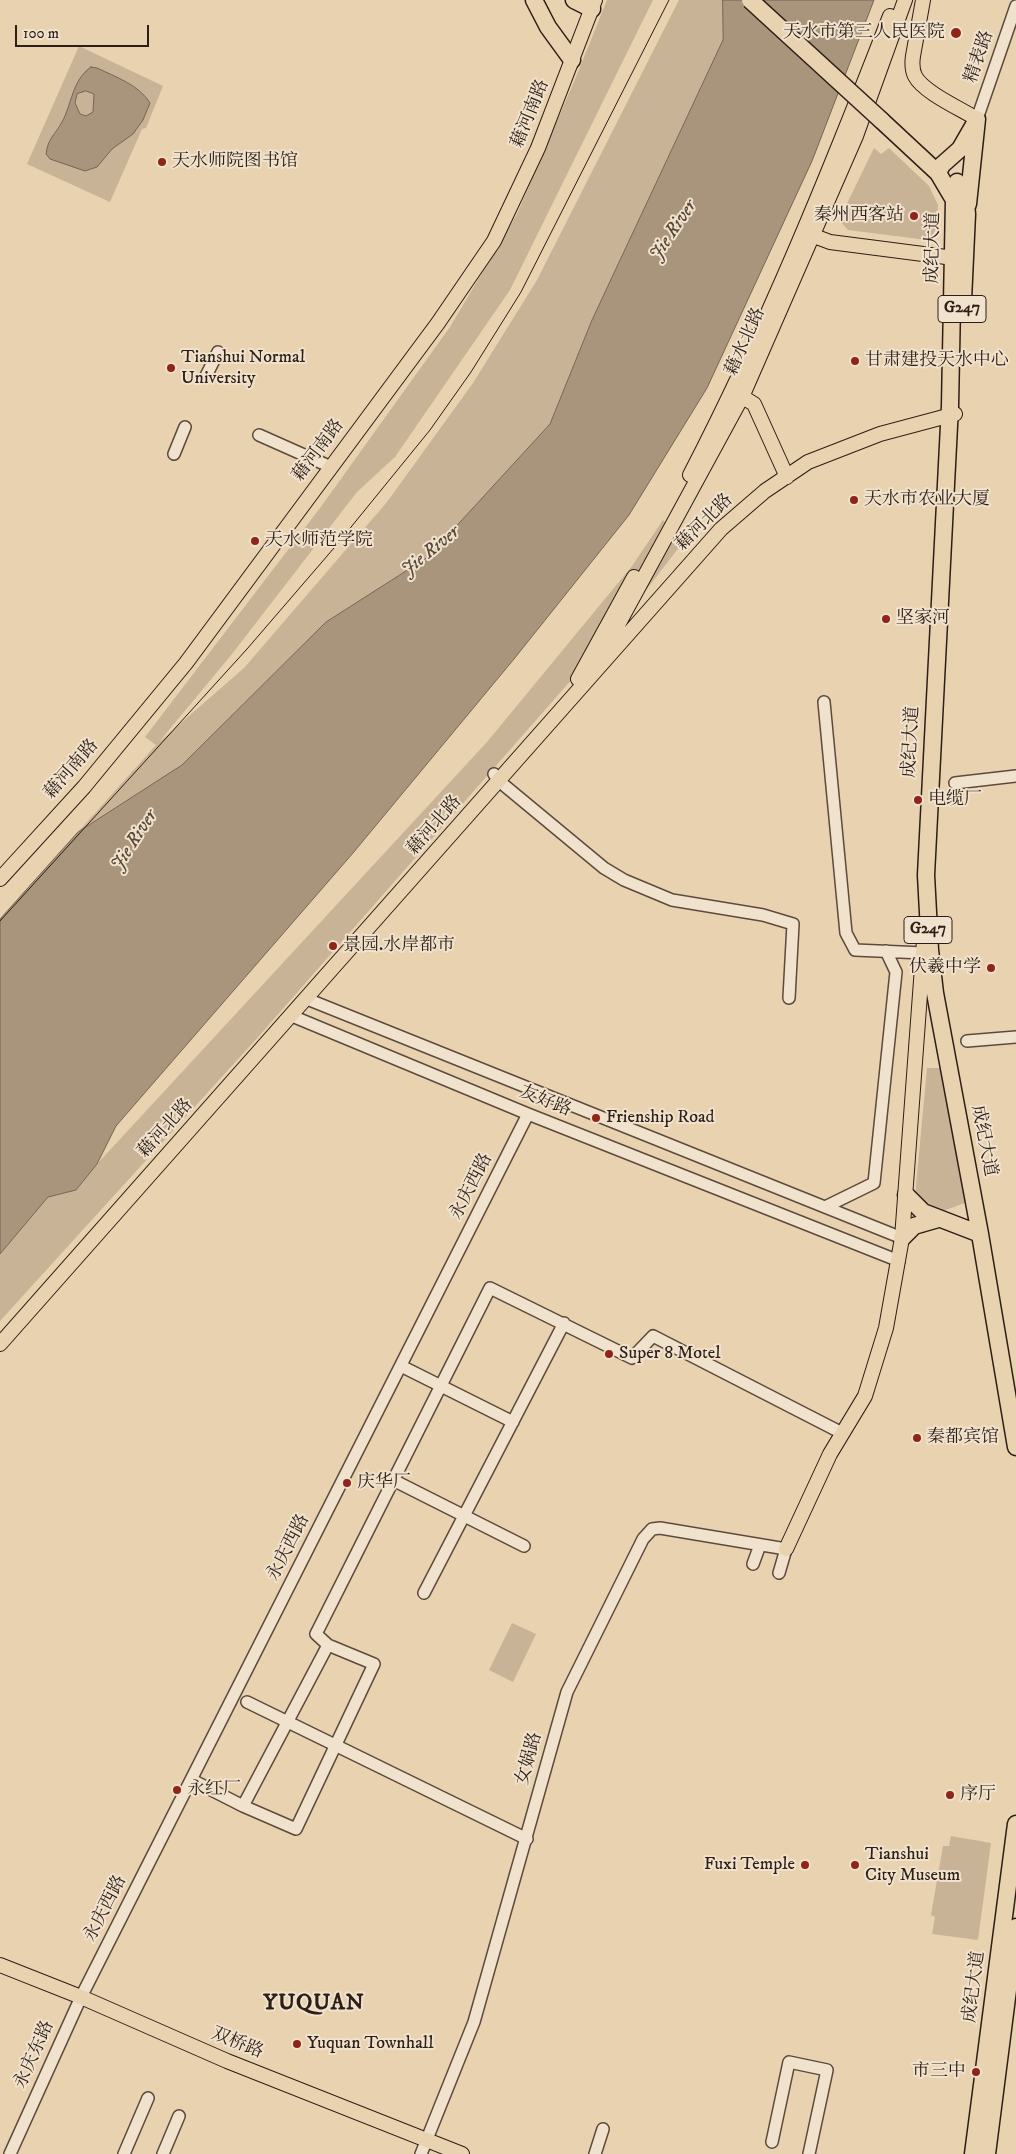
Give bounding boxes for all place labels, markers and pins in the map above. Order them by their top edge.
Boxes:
place label: 天水市第三人民医院 [783,22,945,44]
marker: 天水市第三人民医院 [949,26,963,40]
place label: 天水师院图书馆 [172,151,298,173]
marker: 天水师院图书馆 [156,156,168,168]
place label: 秦州西客站 [814,205,904,227]
marker: 秦州西客站 [908,210,920,222]
place label: Tianshui Normal University [181,347,305,389]
place label: 甘肃建投天水中心 [865,350,1009,372]
marker: 甘肃建投天水中心 [849,355,861,367]
marker: Tianshui Normal University [165,362,177,374]
place label: 天水市农业大厦 [864,489,990,511]
marker: 天水市农业大厦 [848,494,860,506]
place label: 天水师范学院 [265,530,373,552]
marker: 天水师范学院 [249,535,261,547]
place label: 坚家河 [896,608,950,630]
marker: 坚家河 [880,613,892,625]
place label: 电缆厂 [928,789,982,811]
marker: 电缆厂 [912,794,924,806]
place label: 景园.水岸都市 [343,935,455,957]
marker: 景园.水岸都市 [327,940,339,952]
place label: 伏羲中学 [909,957,981,979]
marker: 伏羲中学 [985,962,997,974]
place label: Frienship Road [606,1107,715,1129]
marker: Frienship Road [590,1112,602,1124]
place label: Super 8 Motel [619,1343,721,1365]
marker: Super 8 Motel [603,1348,615,1360]
place label: 秦都宾馆 [927,1427,999,1449]
marker: 秦都宾馆 [911,1432,923,1444]
place label: 庆华厂 [357,1472,411,1494]
marker: 庆华厂 [341,1477,353,1489]
place label: 永红厂 [187,1779,241,1801]
marker: 永红厂 [171,1784,183,1796]
place label: 序厅 [960,1784,996,1806]
marker: 序厅 [944,1789,956,1801]
place label: Tianshui City Museum [865,1844,960,1886]
place label: Fuxi Temple [704,1854,795,1876]
marker: Fuxi Temple [799,1859,811,1871]
marker: Tianshui City Museum [849,1859,861,1871]
place label: Yuquan Townhall [307,2033,434,2055]
marker: Yuquan Townhall [291,2038,303,2050]
place label: 市三中 [912,2061,966,2083]
marker: 市三中 [970,2066,982,2078]

